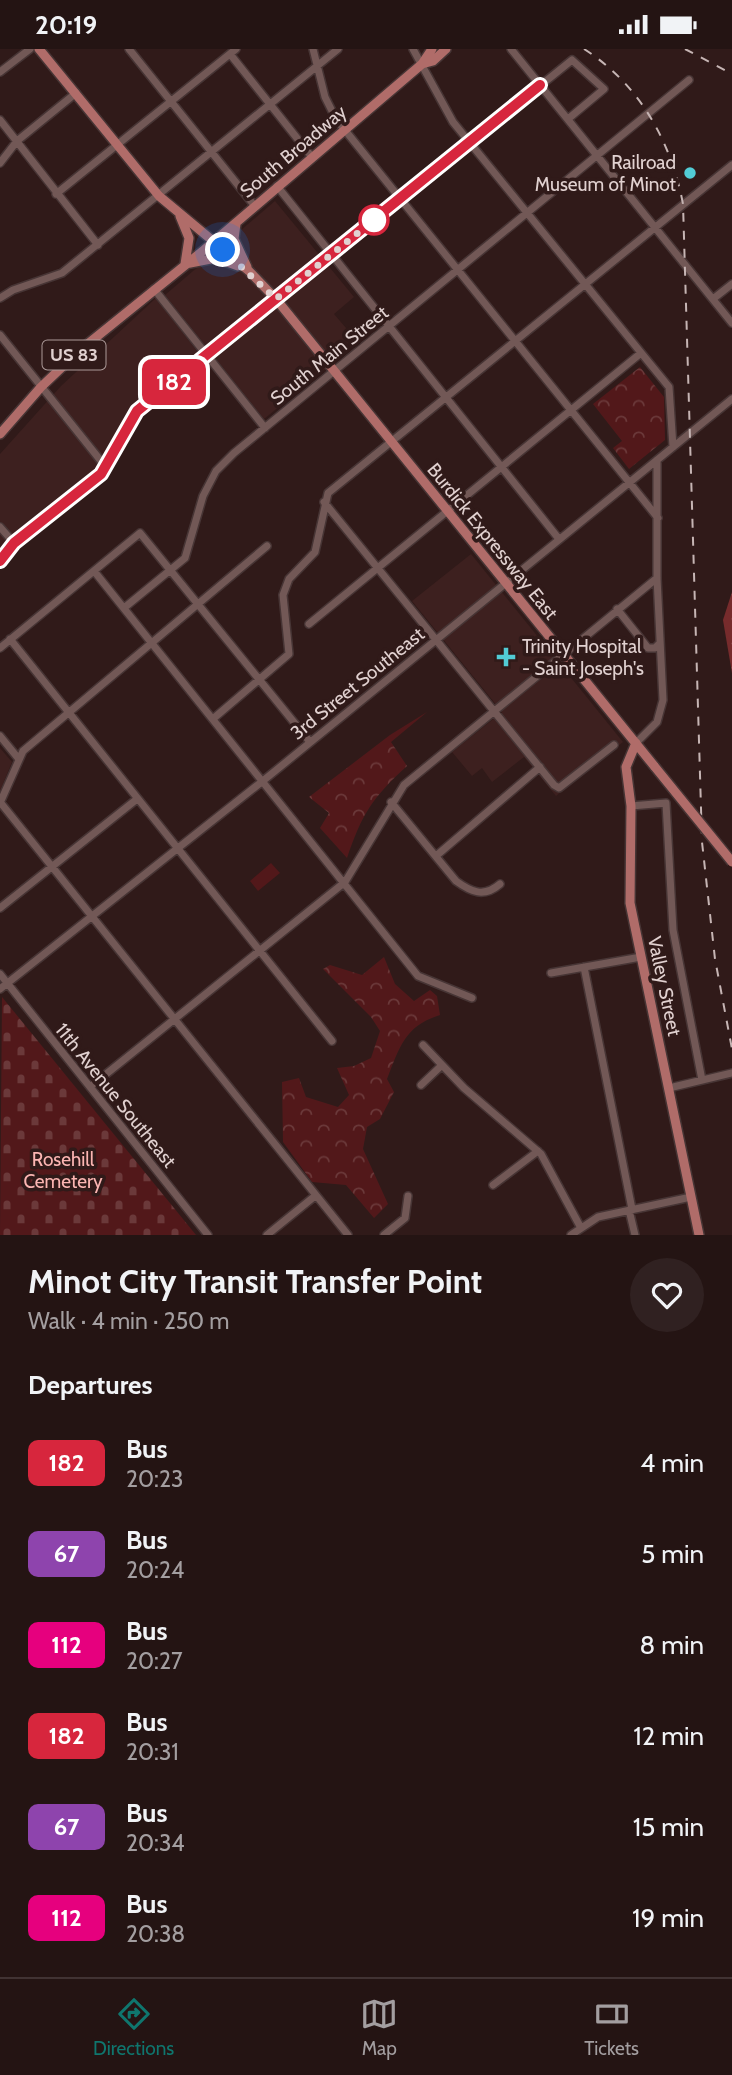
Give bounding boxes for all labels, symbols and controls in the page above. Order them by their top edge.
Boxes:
text: 20:19 [35,9,97,41]
street label: South Broadway [236,100,351,202]
place label: Railroad Museum of Minot [535,151,677,196]
marker: Railroad Museum of Minot [682,165,698,181]
unlabelled marker [359,205,389,235]
your location [205,232,240,267]
street label: South Main Street [266,301,393,410]
road number: US 83 [42,341,106,369]
line badge: 182 [134,359,214,405]
text: 182 [156,367,192,396]
street label: Burdick Expressway East [422,458,563,625]
street label: 3rd Street Southeast [286,622,429,744]
place label: Trinity Hospital - Saint Joseph's [522,635,644,680]
marker: Trinity Hospital - Saint Joseph's [496,647,516,667]
street label: Valley Street [643,934,686,1039]
street label: 11th Avenue Southeast [50,1018,181,1173]
park label: Rosehill Cemetery [23,1148,103,1193]
button: heart [630,1258,704,1332]
text: Minot City Transit Transfer Point [28,1261,482,1301]
text: Walk · 4 min · 250 m [28,1307,230,1335]
text: Departures [28,1369,152,1401]
text: Bus [126,1433,167,1465]
text: 4 min [640,1447,704,1479]
text: 182 [48,1448,85,1477]
text: 20:23 [126,1465,183,1493]
text: Bus [126,1524,167,1556]
text: 5 min [641,1538,704,1570]
text: 67 [54,1539,79,1568]
text: 20:24 [126,1556,184,1584]
text: Bus [126,1615,167,1647]
text: 8 min [640,1629,704,1661]
text: 112 [51,1630,82,1659]
text: 20:27 [126,1647,183,1675]
text: Bus [126,1706,167,1738]
text: 12 min [633,1720,704,1752]
text: 182 [48,1721,85,1750]
text: 20:31 [126,1738,179,1766]
text: Bus [126,1797,167,1829]
text: 15 min [633,1811,704,1843]
text: 67 [54,1812,79,1841]
text: 20:34 [126,1829,185,1857]
text: Bus [126,1888,167,1920]
text: 19 min [632,1902,704,1934]
text: 112 [51,1903,82,1932]
text: 20:38 [126,1920,185,1948]
tab: Directions [93,1995,174,2060]
tab: Map [360,1995,398,2060]
tab: Tickets [584,1995,639,2060]

